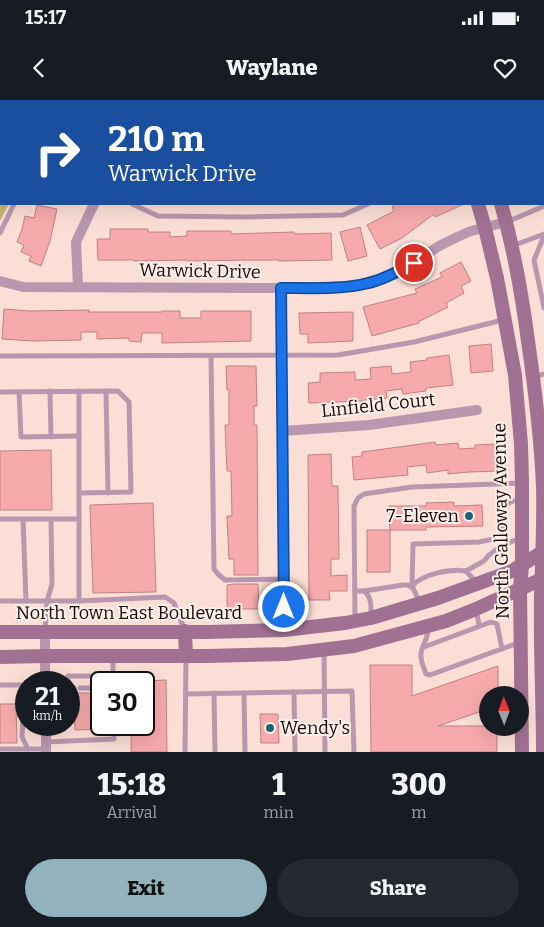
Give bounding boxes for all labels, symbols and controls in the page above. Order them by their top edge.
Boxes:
text: 15:17 [25,6,66,29]
icon: back [25,54,53,82]
text: Waylane [226,54,318,81]
icon: heart [491,54,519,82]
text: 210 m [108,118,205,160]
icon: right [25,120,90,185]
text: Warwick Drive [108,160,257,187]
pin [393,242,435,284]
icon: arrive [400,249,428,277]
street label: Warwick Drive [139,259,261,283]
street label: Linfield Court [320,388,437,422]
street label: North Galloway Avenue [488,423,514,619]
place label: 7-Eleven [386,505,460,527]
marker: 7-Eleven [463,510,475,522]
position arrow [257,580,309,632]
street label: North Town East Boulevard [16,602,243,624]
speed limit sign: 30 [90,671,155,736]
text: 21 [35,682,60,712]
north arrow [479,686,529,736]
map controls [479,686,529,736]
text: km/h [33,709,62,723]
place label: Wendy's [280,717,350,739]
marker: Wendy's [264,722,276,734]
text: 15:18 [98,767,166,803]
text: 1 [272,767,285,803]
text: 300 [391,767,447,803]
text: Arrival [106,803,157,822]
text: min [264,803,294,822]
text: m [411,803,427,822]
button: Exit [25,859,267,917]
button: Share [277,859,519,917]

